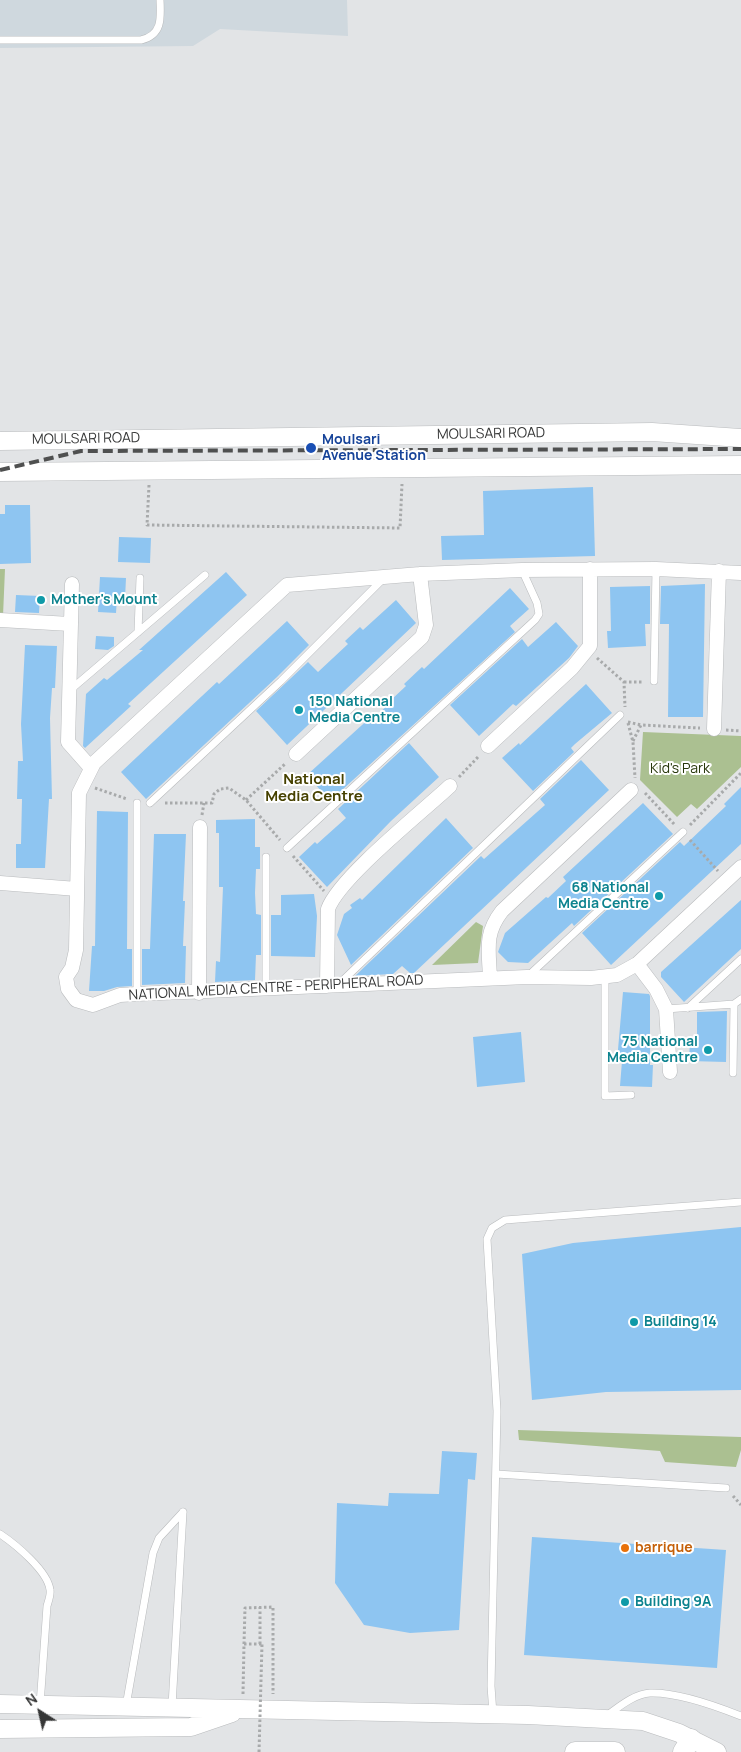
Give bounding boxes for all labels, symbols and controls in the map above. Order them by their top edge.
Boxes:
street label: MOULSARI ROAD [437,425,545,443]
street label: MOULSARI ROAD [32,430,140,448]
place label: Moulsari Avenue Station [322,432,426,464]
marker: Moulsari Avenue Station [304,441,318,455]
place label: Mother's Mount [51,592,158,608]
marker: Mother's Mount [35,594,47,606]
place label: 150 National Media Centre [309,694,400,726]
marker: 150 National Media Centre [293,704,305,716]
park label: Kid's Park [650,761,710,777]
district label: National Media Centre [265,771,363,806]
place label: 68 National Media Centre [558,880,649,912]
marker: 68 National Media Centre [653,890,665,902]
street label: NATIONAL MEDIA CENTRE - PERIPHERAL ROAD [128,972,424,1004]
place label: 75 National Media Centre [607,1034,698,1066]
marker: 75 National Media Centre [702,1044,714,1056]
place label: Building 14 [644,1314,717,1330]
marker: Building 14 [628,1316,640,1328]
place label: barrique [635,1540,693,1556]
marker: barrique [619,1542,631,1554]
place label: Building 9A [635,1594,711,1610]
marker: Building 9A [619,1596,631,1608]
north arrow [15,1687,65,1737]
text: N [22,1689,41,1710]

